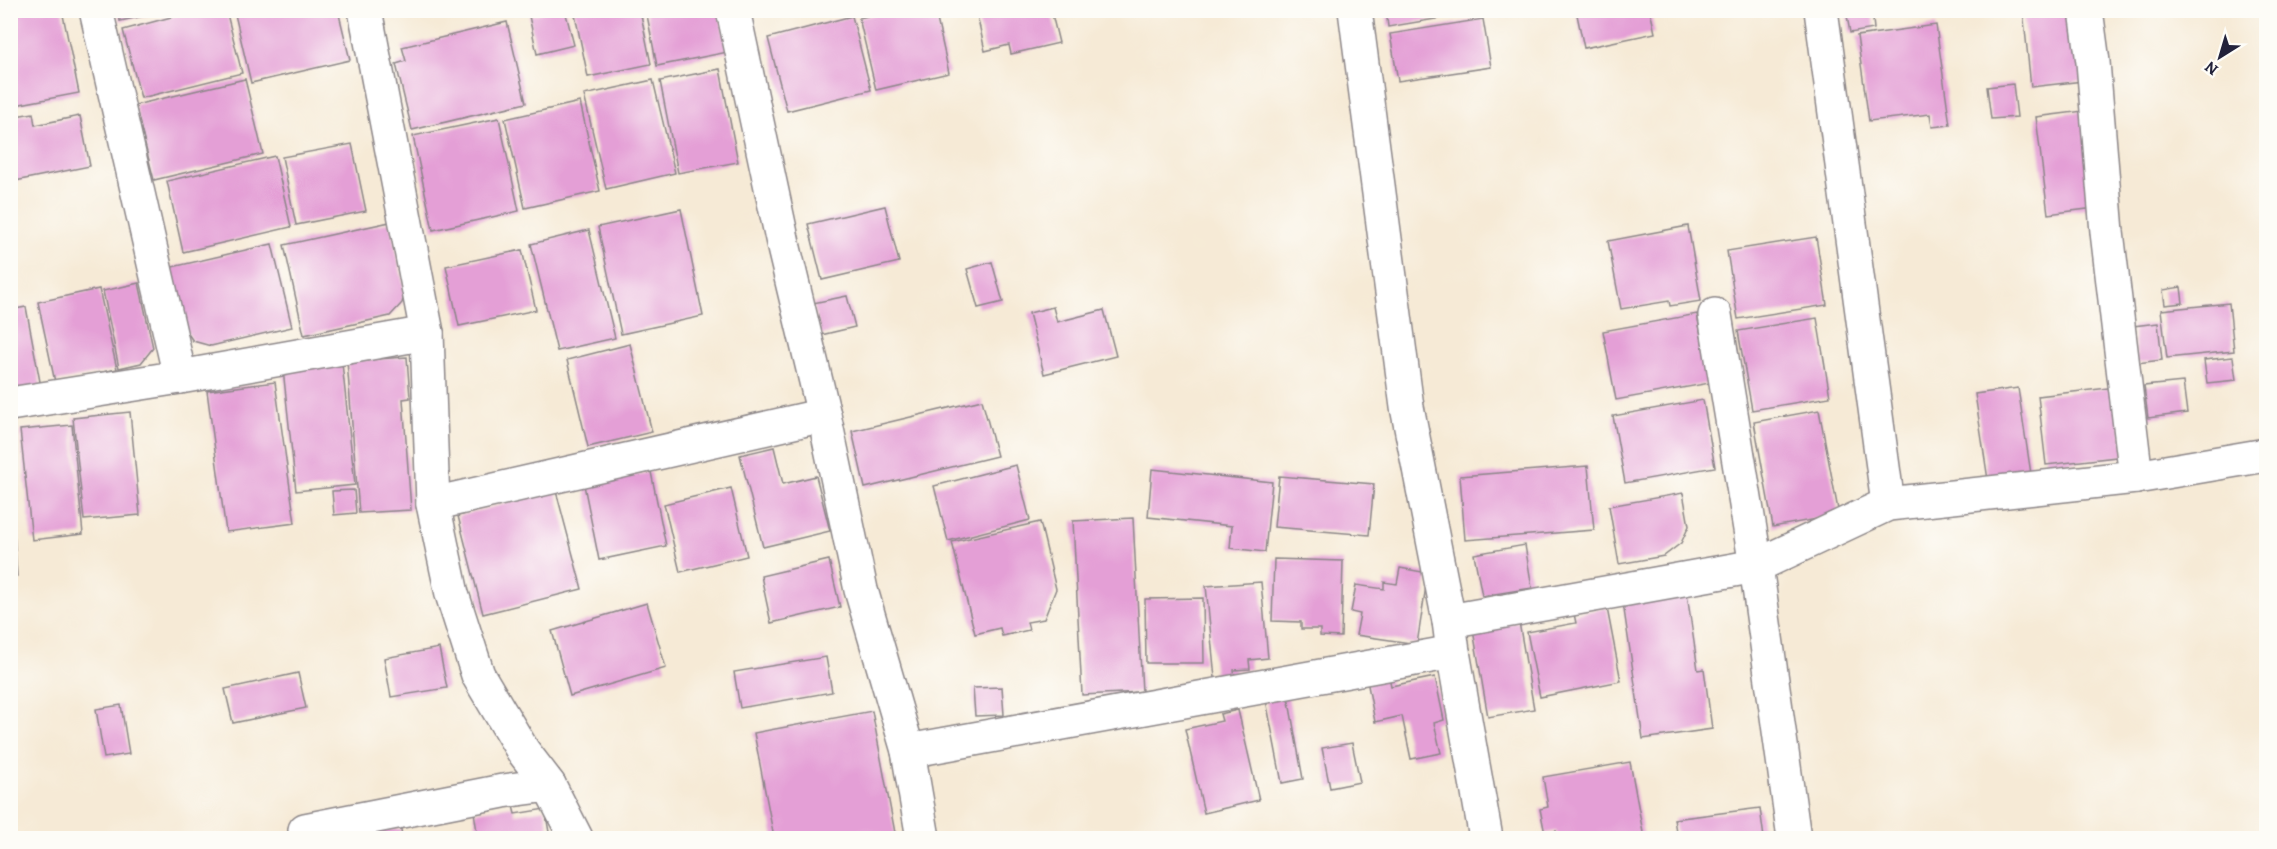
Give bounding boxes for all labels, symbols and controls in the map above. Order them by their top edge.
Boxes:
north arrow [2190,27,2250,87]
text: N [2200,56,2223,80]

